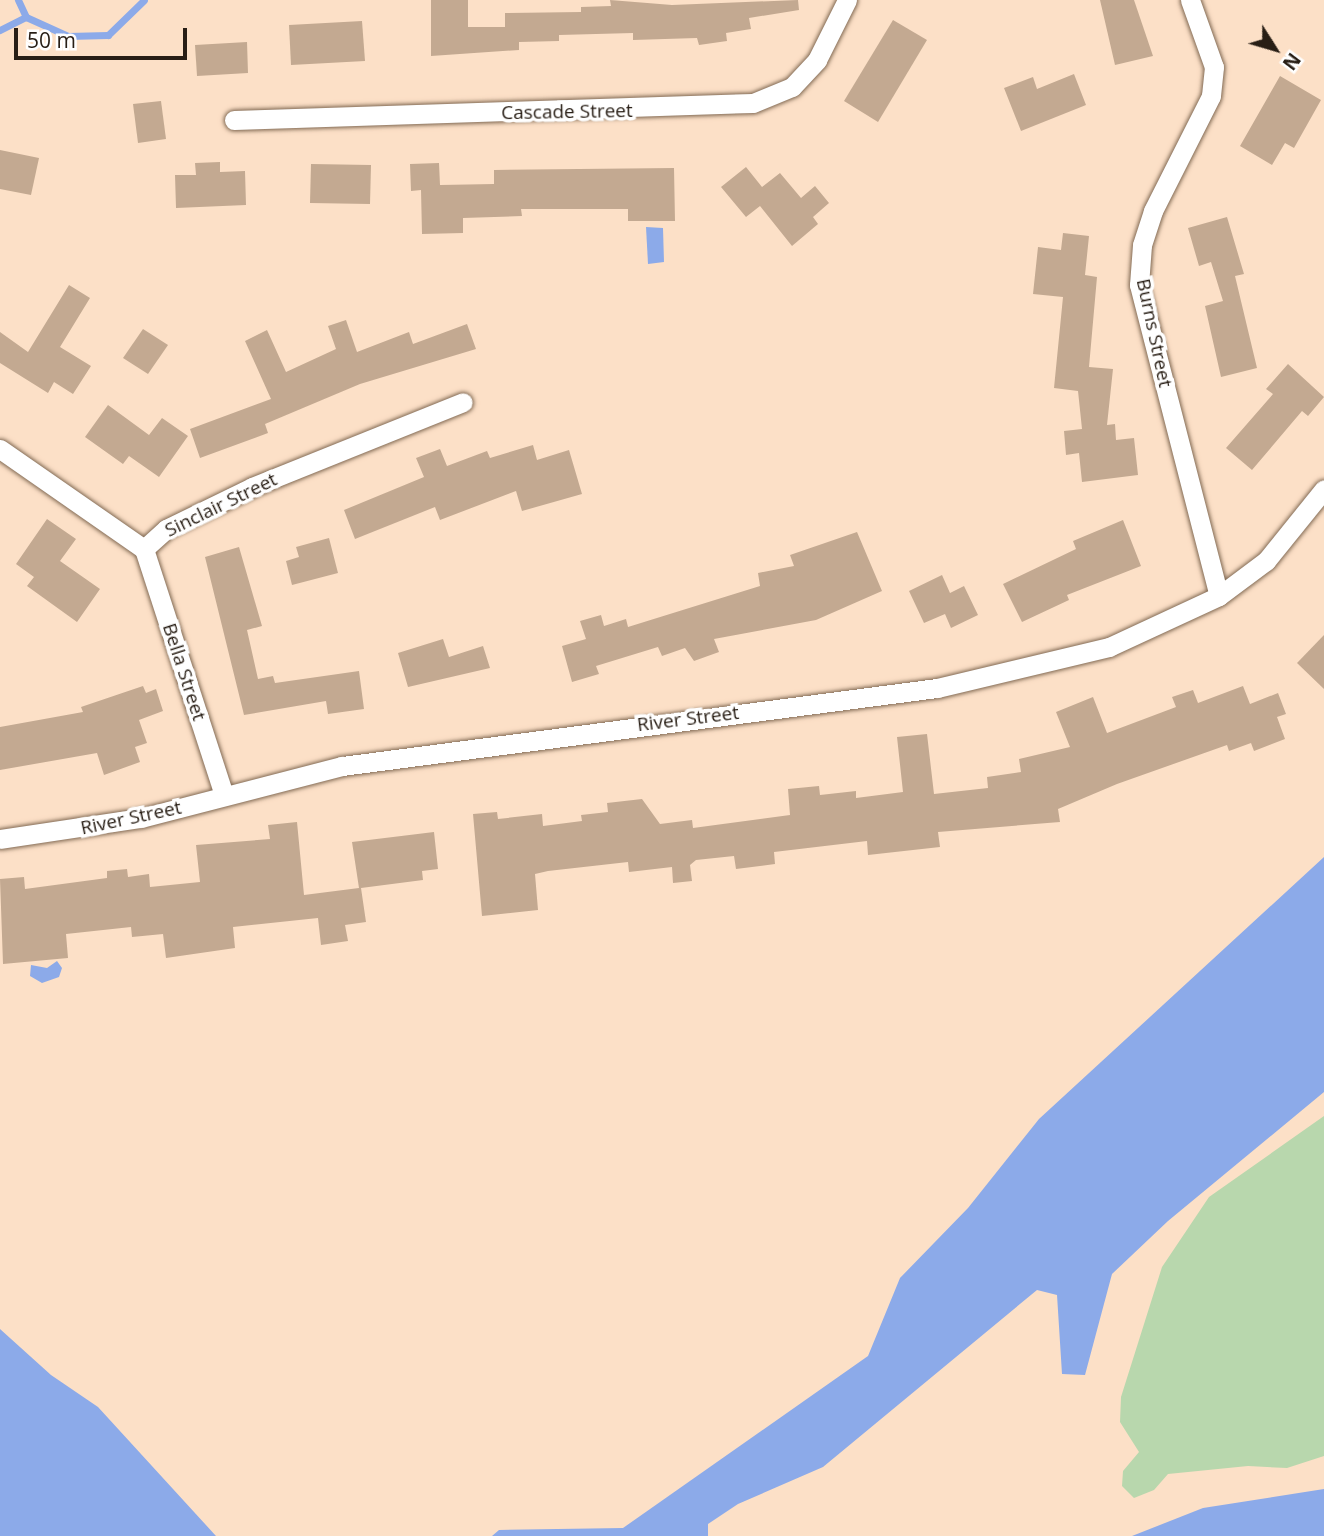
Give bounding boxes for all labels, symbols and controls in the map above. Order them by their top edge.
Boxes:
scale bar [18,14,191,58]
north arrow [1240,14,1310,84]
text: 50 m [27,26,76,54]
text: N [1277,48,1307,76]
street label: Cascade Street [501,99,633,125]
street label: Burns Street [1131,277,1177,389]
street label: Sinclair Street [161,468,281,542]
street label: Bella Street [158,620,210,724]
street label: River Street [636,701,740,737]
street label: River Street [79,796,183,840]

